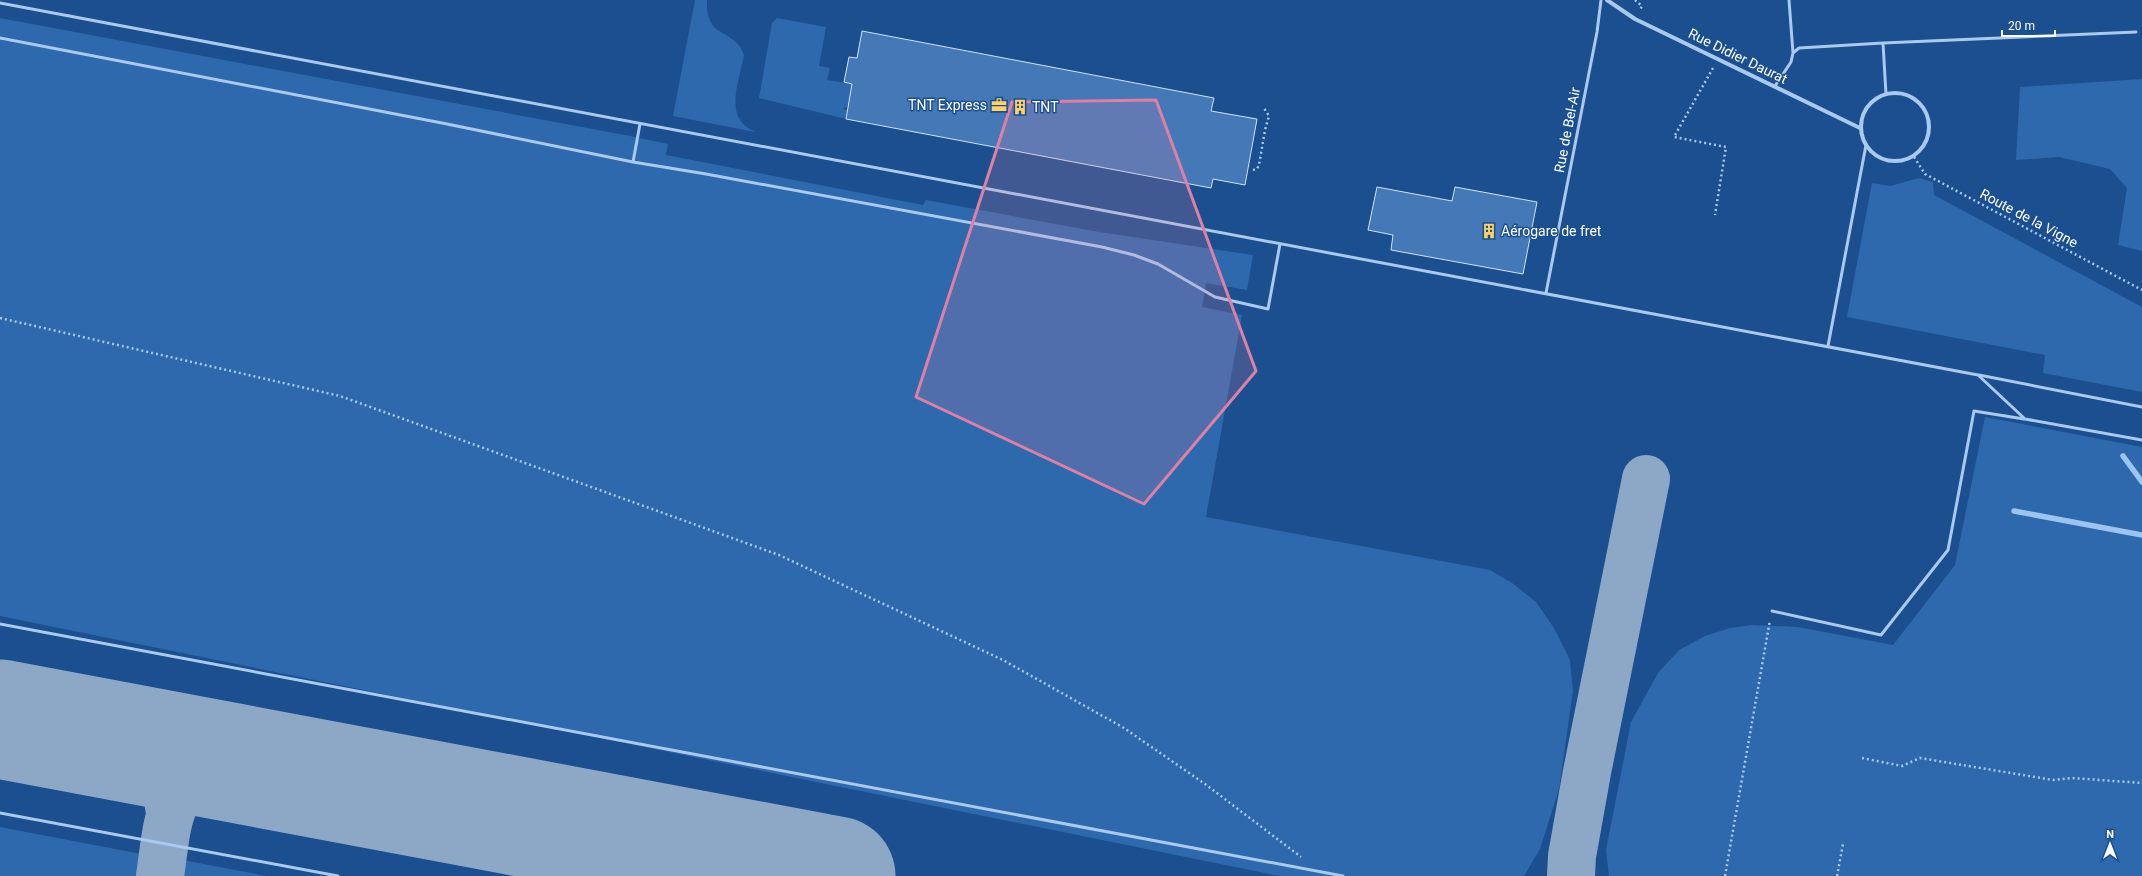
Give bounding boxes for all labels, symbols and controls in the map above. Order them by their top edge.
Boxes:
scale bar [2002,12,2055,38]
text: 20 m [2008,19,2035,33]
street label: Rue Didier Daurat [1686,25,1790,87]
street label: Rue de Bel-Air [1551,86,1583,174]
office icon: TNT Express [990,96,1008,114]
place label: TNT Express [908,97,987,113]
building icon: TNT [1011,98,1029,116]
place label: TNT [1032,99,1059,115]
street label: Route de la Vigne [1977,185,2081,251]
building icon: Aérogare de fret [1480,222,1498,240]
place label: Aérogare de fret [1501,223,1602,239]
north arrow [2090,824,2130,864]
text: N [2106,828,2114,841]

